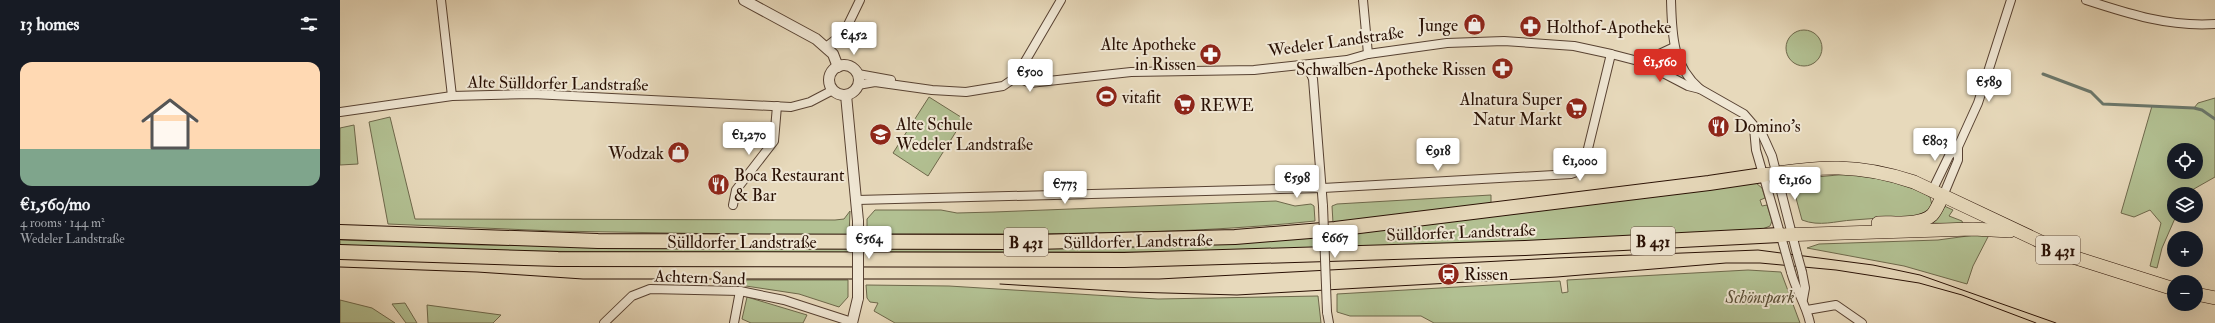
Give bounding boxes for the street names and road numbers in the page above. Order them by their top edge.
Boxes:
street label: Wedeler Landstraße [1266,22,1405,62]
street label: Alte Sülldorfer Landstraße [466,71,649,96]
street label: Sülldorfer Landstraße [1386,219,1536,246]
road number: B 431 [1631,227,1675,255]
road number: B 431 [1004,228,1048,256]
street label: Sülldorfer Landstraße [1063,230,1213,253]
street label: Sülldorfer Landstraße [667,232,817,253]
road number: B 431 [2036,236,2080,264]
street label: Achtern Sand [653,265,747,290]

